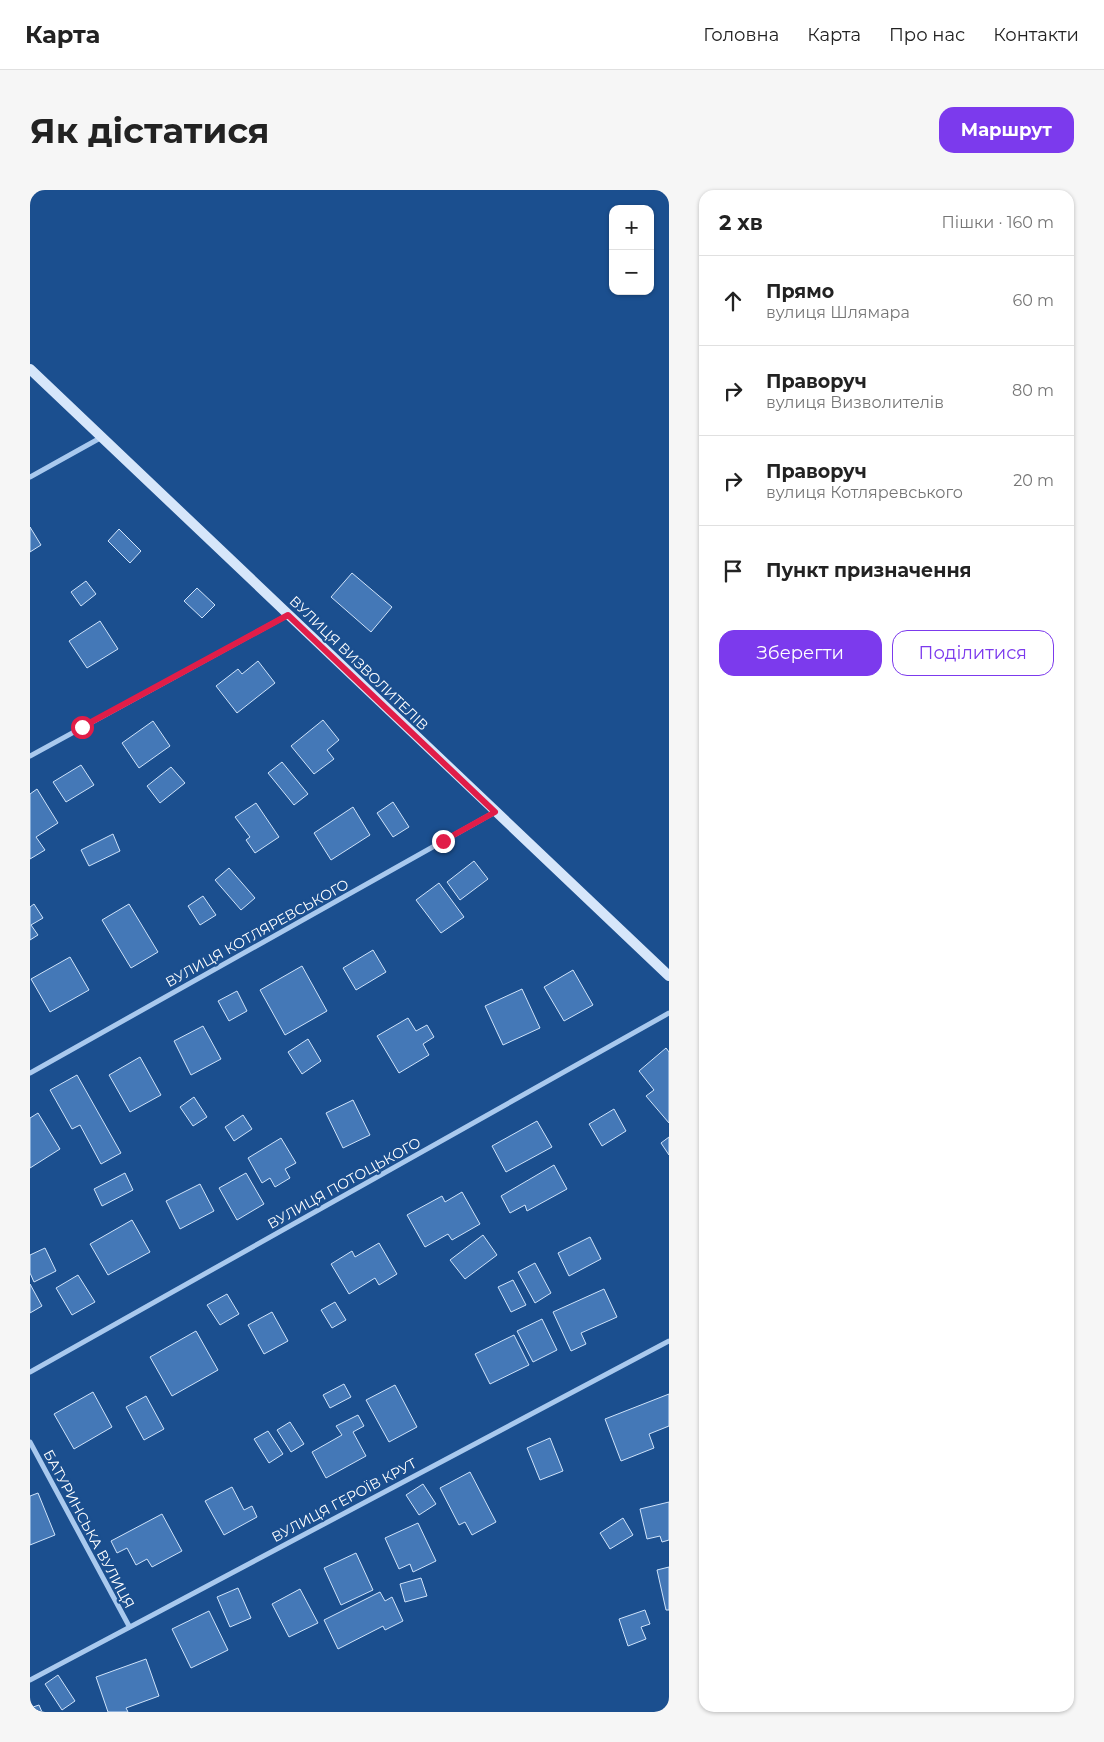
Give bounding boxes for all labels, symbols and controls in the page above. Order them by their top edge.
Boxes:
text: Карта [25,20,100,49]
text: Головна [703,24,779,46]
text: Карта [807,24,861,46]
text: Про нас [889,24,965,46]
text: Контакти [993,24,1079,46]
button: Маршрут [939,107,1074,153]
text: Як дістатися [30,109,270,152]
map controls [609,205,654,295]
button: + [609,205,654,250]
text: 2 хв [719,210,763,235]
text: Пішки · 160 m [942,213,1054,232]
button: − [609,250,654,295]
text: Прямо [766,280,834,303]
icon: ahead [719,287,747,315]
text: 60 m [1012,291,1054,310]
text: вулиця Шлямара [766,303,910,322]
text: Праворуч [766,370,867,393]
icon: right [719,377,747,405]
text: 80 m [1012,381,1054,400]
text: вулиця Визволителів [766,393,944,412]
text: Праворуч [766,460,867,483]
icon: right [719,467,747,495]
text: 20 m [1013,471,1054,490]
text: вулиця Котляревського [766,483,963,502]
icon: arrive [719,557,747,585]
text: Пункт призначення [766,559,972,582]
street label: ВУЛИЦЯ ВИЗВОЛИТЕЛІВ [286,592,432,734]
button: Зберегти [719,630,882,676]
button: Поділитися [892,630,1054,676]
route start [71,716,94,739]
route end [432,830,455,853]
street label: ВУЛИЦЯ КОТЛЯРЕВСЬКОГО [162,875,352,991]
street label: ВУЛИЦЯ ПОТОЦЬКОГО [264,1133,424,1233]
street label: БАТУРИНСЬКА ВУЛИЦЯ [39,1446,139,1612]
street label: ВУЛИЦЯ ГЕРОЇВ КРУТ [268,1454,420,1546]

